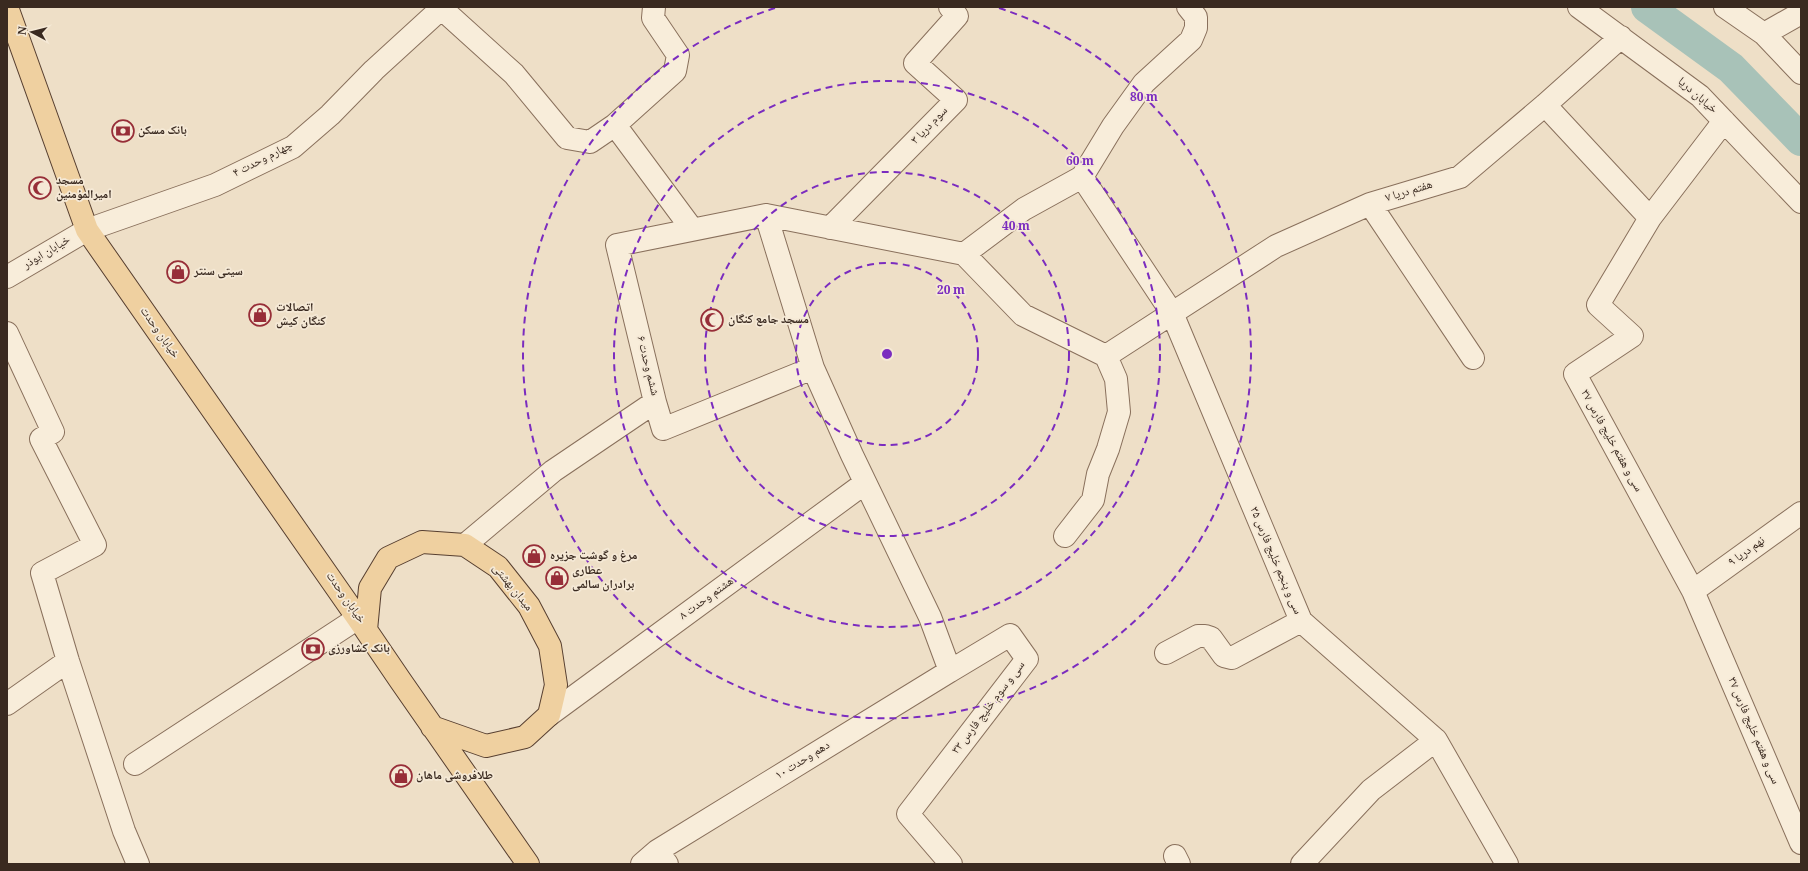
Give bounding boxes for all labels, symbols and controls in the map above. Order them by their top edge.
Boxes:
north arrow [12,12,52,52]
text: N [14,25,34,36]
street label: خیابان دریا [1672,72,1722,120]
text: 80 m [1130,88,1158,109]
street label: سوم دریا ۳ [906,102,954,150]
bank icon: بانک مسکن [110,118,136,144]
place label: بانک مسکن [138,121,187,142]
street label: چهارم وحدت ۴ [229,136,297,184]
text: 60 m [1066,152,1094,173]
place label: مسجد امیرالمؤمنین [56,171,112,206]
mosque icon: مسجد امیرالمؤمنین [27,175,53,201]
street label: هفتم دریا ۷ [1383,175,1435,209]
text: 40 m [1002,217,1030,238]
street label: خیابان ابوذر [18,230,75,276]
shop icon: سیتی سنتر [165,259,191,285]
place label: سیتی سنتر [193,262,243,283]
text: 20 m [937,281,965,302]
place label: اتصالات کنگان کیش [276,298,327,333]
shop icon: اتصالات کنگان کیش [247,302,273,328]
street label: خیابان وحدت [133,303,185,364]
mosque icon: مسجد جامع کنگان [699,307,725,333]
place label: مسجد جامع کنگان [728,310,809,331]
street label: ششم وحدت ۶ [629,334,665,398]
centre of rings [880,347,894,361]
street label: سی و هفتم خلیج فارس ۳۷ [1574,386,1648,496]
street label: سی و پنجم خلیج فارس ۳۵ [1243,504,1307,618]
street label: نهم دریا ۹ [1724,531,1770,573]
shop icon: مرغ و گوشت جزیره [521,543,547,569]
place label: مرغ و گوشت جزیره [550,546,638,567]
street label: میدان بهشتی [486,559,538,617]
place label: عطاری برادران سالمی [572,561,634,596]
shop icon: عطاری برادران سالمی [544,565,570,591]
street label: خیابان وحدت [319,568,371,629]
street label: هشتم وحدت ۸ [675,572,739,626]
bank icon: بانک کشاورزی [300,636,326,662]
place label: بانک کشاورزی [328,639,390,660]
street label: سی و سوم خلیج فارس ۳۳ [947,657,1031,759]
street label: سی و هفتم خلیج فارس ۳۷ [1721,674,1785,788]
street label: دهم وحدت ۱۰ [771,736,835,786]
shop icon: طلافروشی ماهان [388,763,414,789]
place label: طلافروشی ماهان [416,766,493,787]

